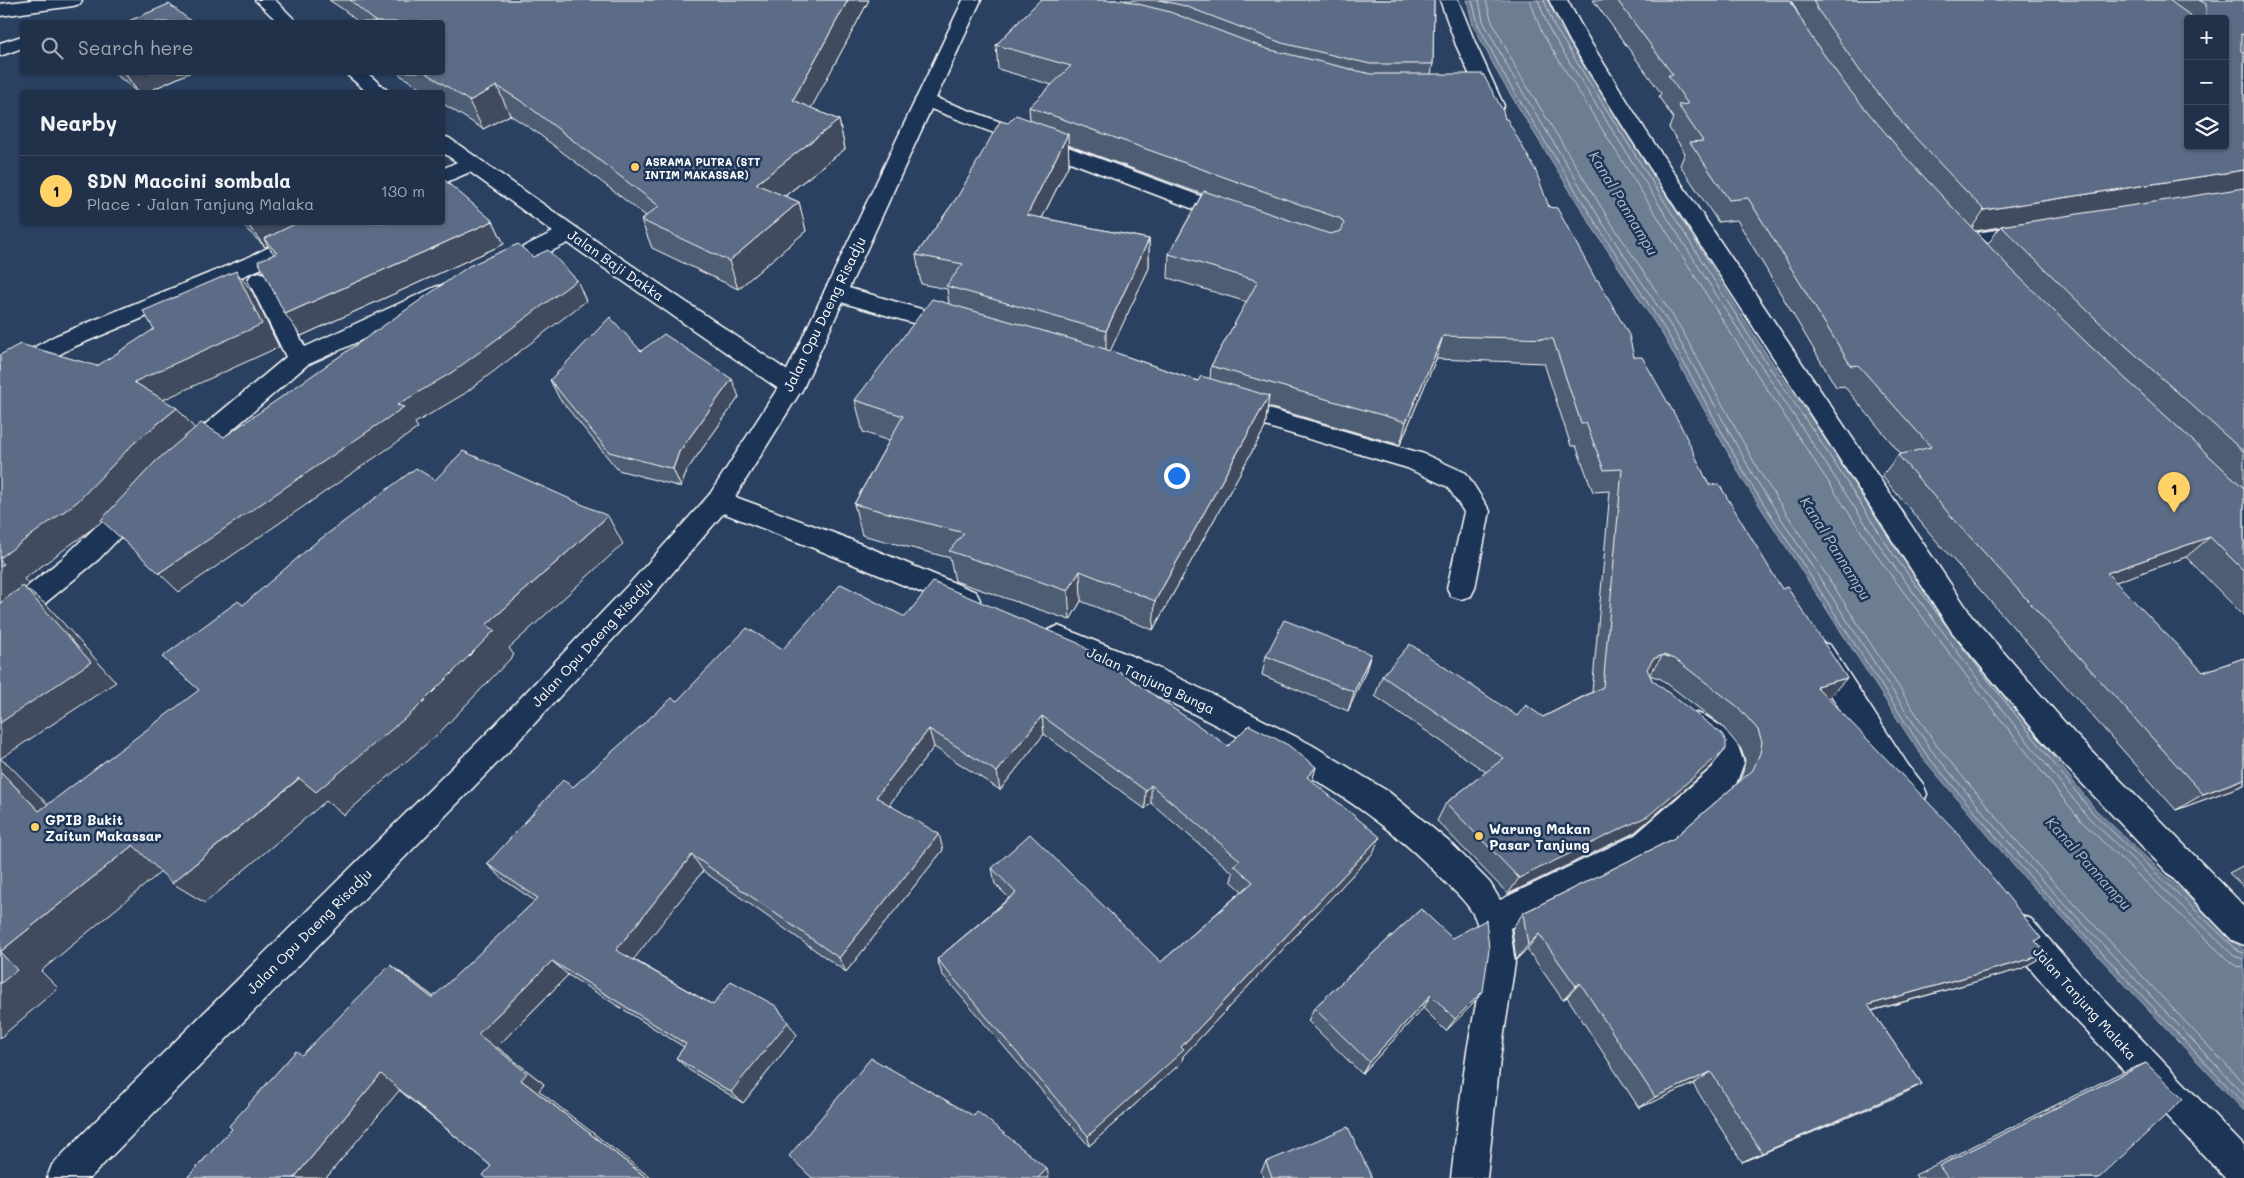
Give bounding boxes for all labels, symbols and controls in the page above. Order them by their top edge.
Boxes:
map controls [2184,15,2229,150]
button: + [2184,15,2229,60]
search box [20,20,445,75]
icon: search [38,34,66,62]
text: Search here [78,35,194,60]
button: − [2184,60,2229,105]
button: layers [2184,105,2229,150]
text: Nearby [40,109,117,136]
water label: Kanal Pannampu [1585,147,1663,259]
place label: ASRAMA PUTRA (STT INTIM MAKASSAR) [645,154,761,182]
marker: ASRAMA PUTRA (STT INTIM MAKASSAR) [629,161,641,173]
text: SDN Maccini sombala [87,168,291,193]
text: 1 [52,180,60,201]
text: 130 m [381,180,425,201]
text: Place · Jalan Tanjung Malaka [87,193,314,214]
street label: Jalan Baji Dakka [564,225,668,305]
street label: Jalan Opu Daeng Risadju [778,233,870,395]
your location [1164,463,1190,489]
pin: 1 [2158,472,2190,513]
water label: Kanal Pannampu [1796,492,1876,604]
street label: Jalan Opu Daeng Risadju [527,573,657,711]
street label: Jalan Tanjung Bunga [1084,642,1218,718]
place label: GPIB Bukit Zaitun Makassar [45,810,162,845]
water label: Kanal Pannampu [2042,812,2136,914]
place label: Warung Makan Pasar Tanjung [1489,819,1590,854]
marker: GPIB Bukit Zaitun Makassar [29,821,41,833]
marker: Warung Makan Pasar Tanjung [1473,830,1485,842]
street label: Jalan Opu Daeng Risadju [242,864,376,998]
street label: Jalan Tanjung Malaka [2029,942,2141,1064]

